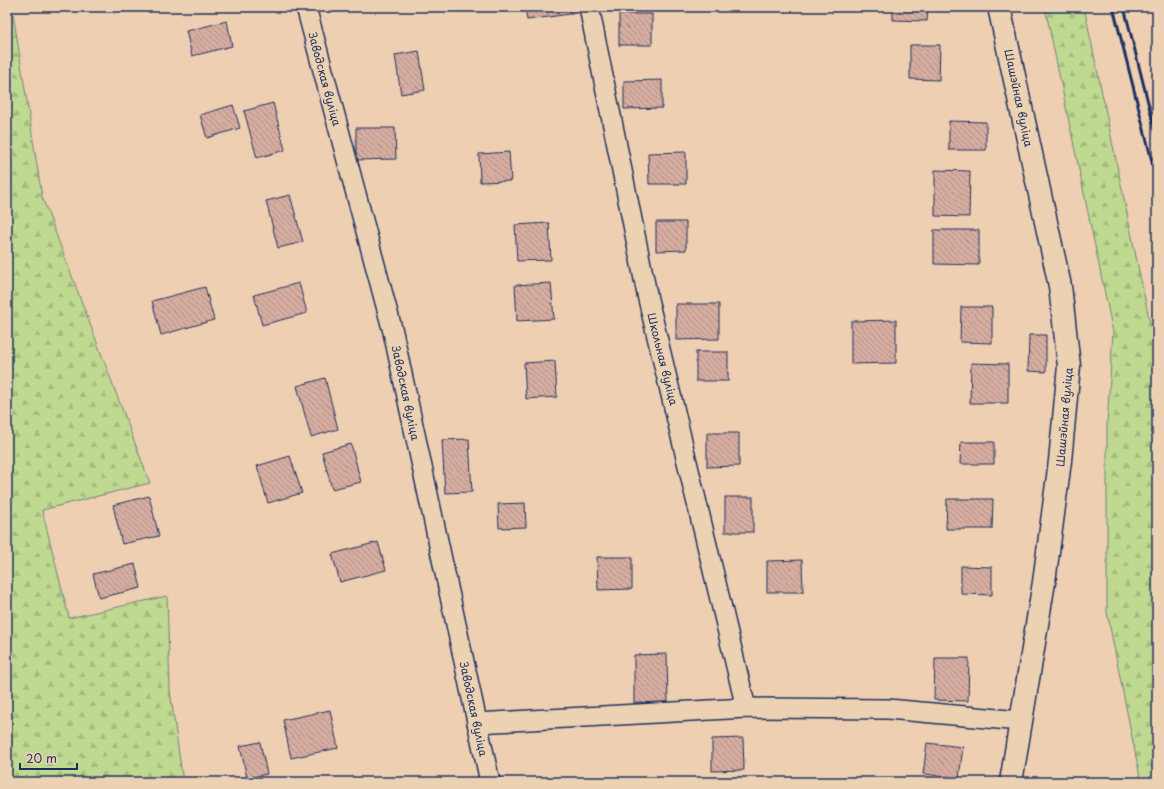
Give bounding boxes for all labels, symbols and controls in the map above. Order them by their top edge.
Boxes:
street label: Заводская вуліца [304,30,346,128]
street label: Шашэйная вуліца [1000,48,1038,149]
street label: Школьная вуліца [643,311,683,407]
street label: Заводская вуліца [388,344,424,442]
street label: Шашэйная вуліца [1051,366,1077,467]
street label: Заводская вуліца [456,660,492,758]
scale bar [20,745,77,771]
text: 20 m [26,749,57,767]

